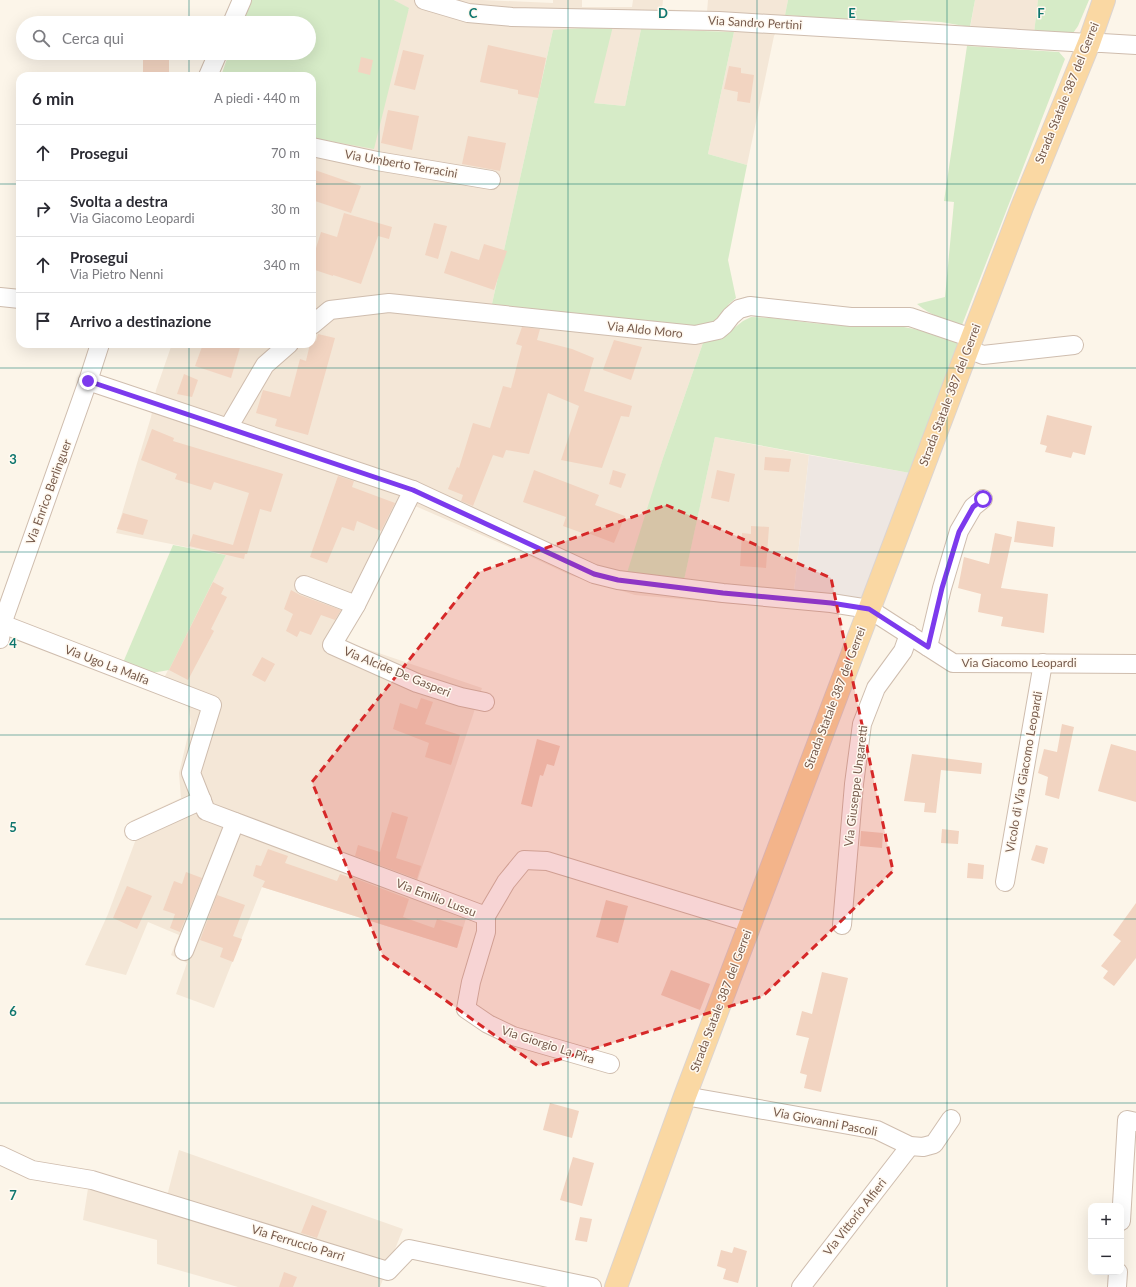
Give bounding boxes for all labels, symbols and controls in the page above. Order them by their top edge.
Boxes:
text: C [469,5,478,21]
text: D [658,5,668,21]
text: E [848,5,856,21]
text: F [1037,5,1045,21]
street label: Via Sandro Pertini [707,13,803,32]
search box [16,16,316,60]
street label: Strada Statale 387 del Gerrei [1031,20,1102,166]
icon: search [30,27,52,49]
text: Cerca qui [62,29,124,47]
text: 6 min [32,88,74,109]
text: A piedi · 440 m [214,90,300,106]
icon: ahead [32,142,54,164]
text: Prosegui [70,144,128,162]
text: 70 m [271,145,300,161]
street label: Via Umberto Terracini [343,146,459,181]
text: Svolta a destra [70,192,168,210]
icon: right [32,198,54,220]
text: 30 m [271,201,300,217]
text: Via Giacomo Leopardi [70,210,195,226]
text: Prosegui [70,248,128,266]
icon: ahead [32,254,54,276]
text: 340 m [263,257,300,273]
text: Via Pietro Nenni [70,266,163,282]
icon: arrive [32,310,54,332]
text: Arrivo a destinazione [70,312,211,330]
street label: Via Aldo Moro [607,318,684,341]
street label: Strada Statale 387 del Gerrei [915,321,984,468]
route end [79,372,97,390]
street label: Via Enrico Berlinguer [23,437,75,546]
text: 3 [9,451,17,467]
route start [974,490,992,508]
street label: Strada Statale 387 del Gerrei [800,624,869,771]
text: 4 [9,635,17,651]
street label: Via Ugo La Malfa [63,641,152,688]
street label: Via Alcide De Gasperi [342,643,453,700]
street label: Via Giacomo Leopardi [961,655,1077,670]
street label: Vicolo di Via Giacomo Leopardi [1002,690,1045,854]
street label: Via Giuseppe Ungaretti [841,725,870,847]
text: 5 [9,819,17,835]
street label: Via Emilio Lussu [394,875,478,920]
street label: Strada Statale 387 del Gerrei [686,927,755,1074]
text: 6 [9,1003,17,1019]
street label: Via Giorgio La Pira [500,1022,597,1067]
street label: Via Giovanni Pascoli [772,1104,879,1139]
street label: Via Vittorio Alfieri [820,1175,889,1258]
text: 7 [9,1187,17,1203]
map controls [1088,1203,1124,1275]
button: + [1088,1203,1124,1239]
street label: Via Ferruccio Parri [250,1221,347,1264]
button: − [1088,1239,1124,1275]

